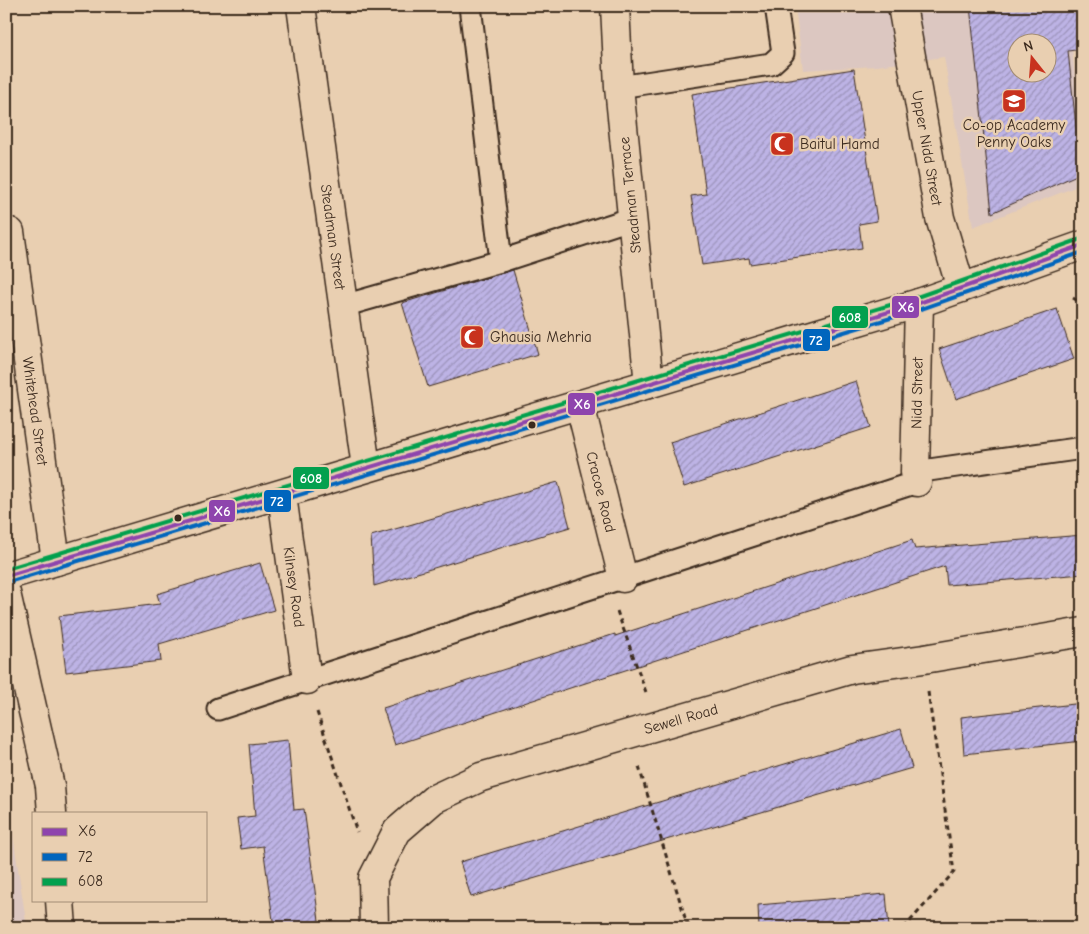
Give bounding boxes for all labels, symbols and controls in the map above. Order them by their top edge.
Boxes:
north arrow [1006,32,1056,82]
text: N [1021,37,1035,56]
school or university icon: Co-op Academy Penny Oaks [1001,88,1027,114]
street label: Upper Nidd Street [908,89,946,208]
place label: Co-op Academy Penny Oaks [963,116,1065,151]
mosque icon: Baitul Hamd [769,131,795,157]
street label: Steadman Terrace [615,135,645,254]
place label: Baitul Hamd [800,135,880,153]
street label: Steadman Street [317,183,349,292]
line badge: X6 [891,295,920,319]
text: X6 [897,299,915,316]
line badge: 608 [831,305,869,329]
text: 608 [839,309,861,326]
mosque icon: Ghausia Mehria [459,324,485,350]
place label: Ghausia Mehria [490,328,592,346]
line badge: 72 [802,328,831,352]
text: 72 [809,332,823,349]
street label: Whitehead Street [18,355,52,467]
street label: Nidd Street [907,356,927,429]
line badge: X6 [567,392,596,416]
text: X6 [573,396,591,413]
unlabelled marker [527,420,537,430]
street label: Cracoe Road [582,450,620,534]
line badge: 608 [292,466,330,490]
text: 608 [300,470,322,487]
line badge: 72 [263,489,292,513]
text: 72 [270,493,284,510]
line badge: X6 [208,499,236,523]
text: X6 [213,503,231,520]
unlabelled marker [173,513,183,523]
street label: Kilnsey Road [279,546,309,628]
street label: Sewell Road [642,700,720,738]
legend [32,812,208,902]
text: X6 [78,822,96,840]
text: 72 [78,848,93,866]
text: 608 [78,872,103,890]

